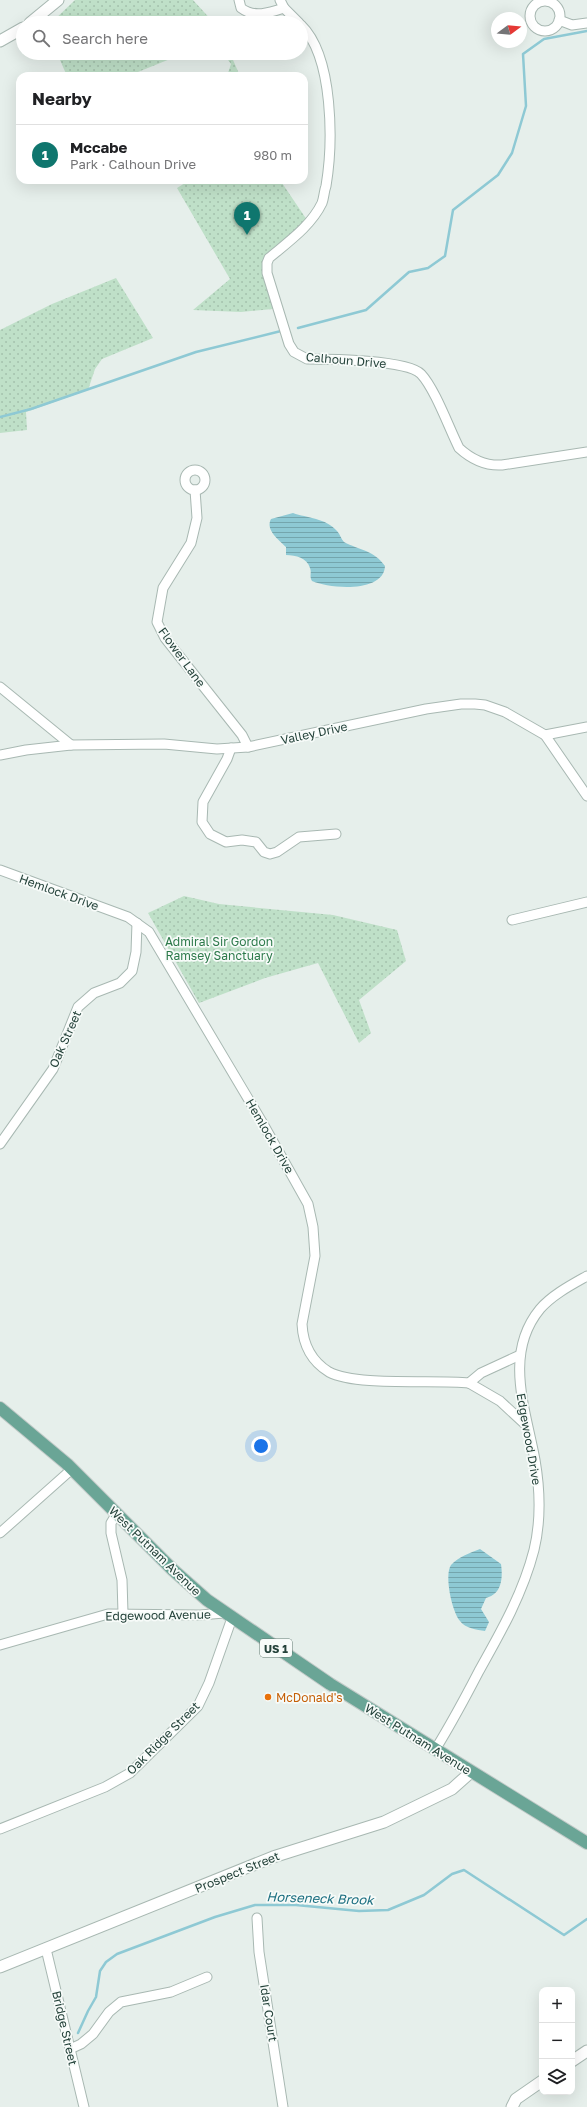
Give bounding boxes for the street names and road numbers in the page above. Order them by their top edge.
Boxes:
street label: Calhoun Drive [305,349,387,371]
street label: Flower Lane [155,624,209,690]
street label: Valley Drive [279,719,349,747]
street label: Hemlock Drive [17,871,101,913]
street label: Oak Street [46,1008,84,1070]
street label: Hemlock Drive [243,1096,297,1176]
street label: Edgewood Drive [514,1392,544,1486]
street label: West Putnam Avenue [106,1503,204,1599]
street label: Edgewood Avenue [105,1607,211,1623]
road number: US 1 [260,1639,292,1657]
street label: Oak Ridge Street [123,1698,203,1778]
street label: West Putnam Avenue [362,1700,474,1778]
street label: Prospect Street [192,1848,282,1896]
street label: Idar Court [257,1983,281,2043]
street label: Bridge Street [49,1989,81,2067]

